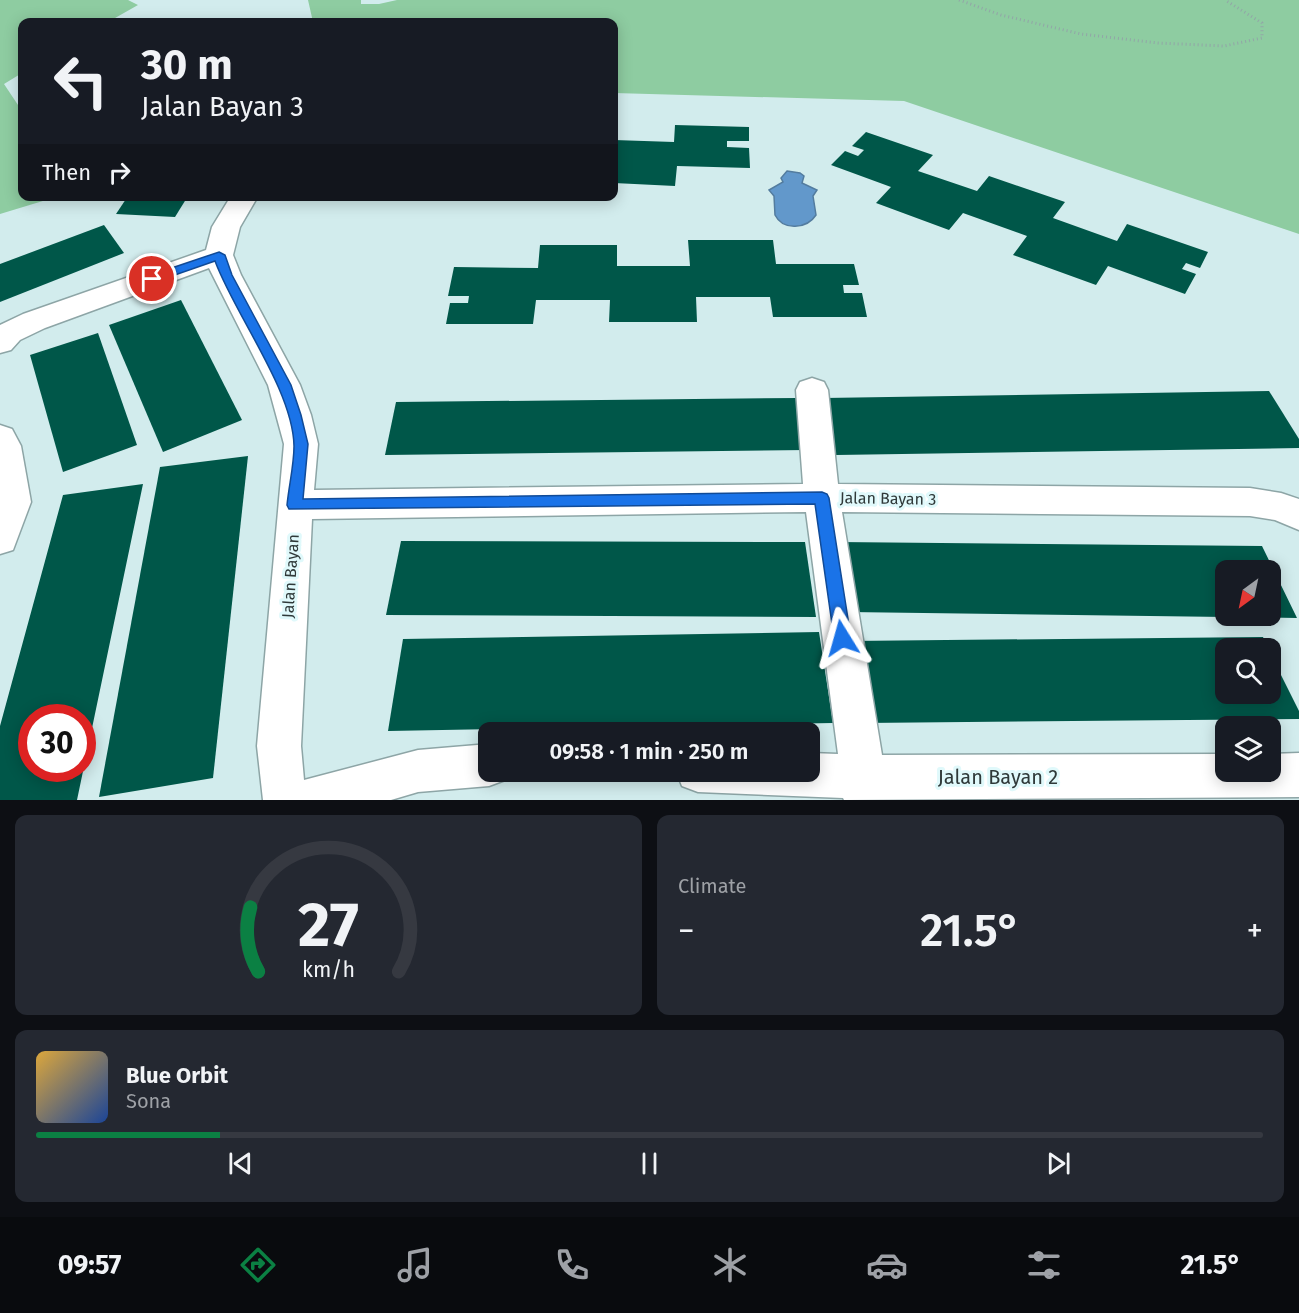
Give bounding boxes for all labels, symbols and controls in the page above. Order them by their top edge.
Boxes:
text: 30 m [141,40,233,90]
icon: left [42,42,120,120]
text: Jalan Bayan 3 [141,91,304,123]
icon: right [103,156,136,189]
text: Then [42,159,91,186]
pin [126,253,177,304]
icon: arrive [135,262,168,295]
street label: Jalan Bayan 3 [840,488,936,509]
street label: Jalan Bayan [278,533,303,619]
north arrow [1215,560,1281,626]
map controls [1215,560,1281,782]
position arrow [810,606,874,670]
button: search [1215,638,1281,704]
speed limit sign: 30 [18,704,96,782]
button: layers [1215,716,1281,782]
text: 09:58 · 1 min · 250 m [550,738,748,765]
street label: Jalan Bayan 2 [938,765,1058,789]
text: Climate [678,874,746,898]
text: 27 [298,888,359,963]
text: 21.5° [920,904,1021,958]
text: − [678,911,695,951]
text: + [1247,911,1263,951]
text: km/h [302,957,355,983]
text: Blue Orbit [126,1062,228,1089]
text: Sona [126,1089,171,1113]
icon: previous [224,1147,257,1180]
icon: pause [633,1147,666,1180]
icon: next [1042,1147,1075,1180]
icon: directions [237,1244,279,1286]
icon: music [394,1244,436,1286]
icon: phone [551,1244,593,1286]
icon: climate [709,1244,751,1286]
icon: car [866,1244,908,1286]
icon: filters [1023,1244,1065,1286]
text: 09:57 [58,1249,121,1281]
text: 21.5° [1180,1249,1241,1281]

